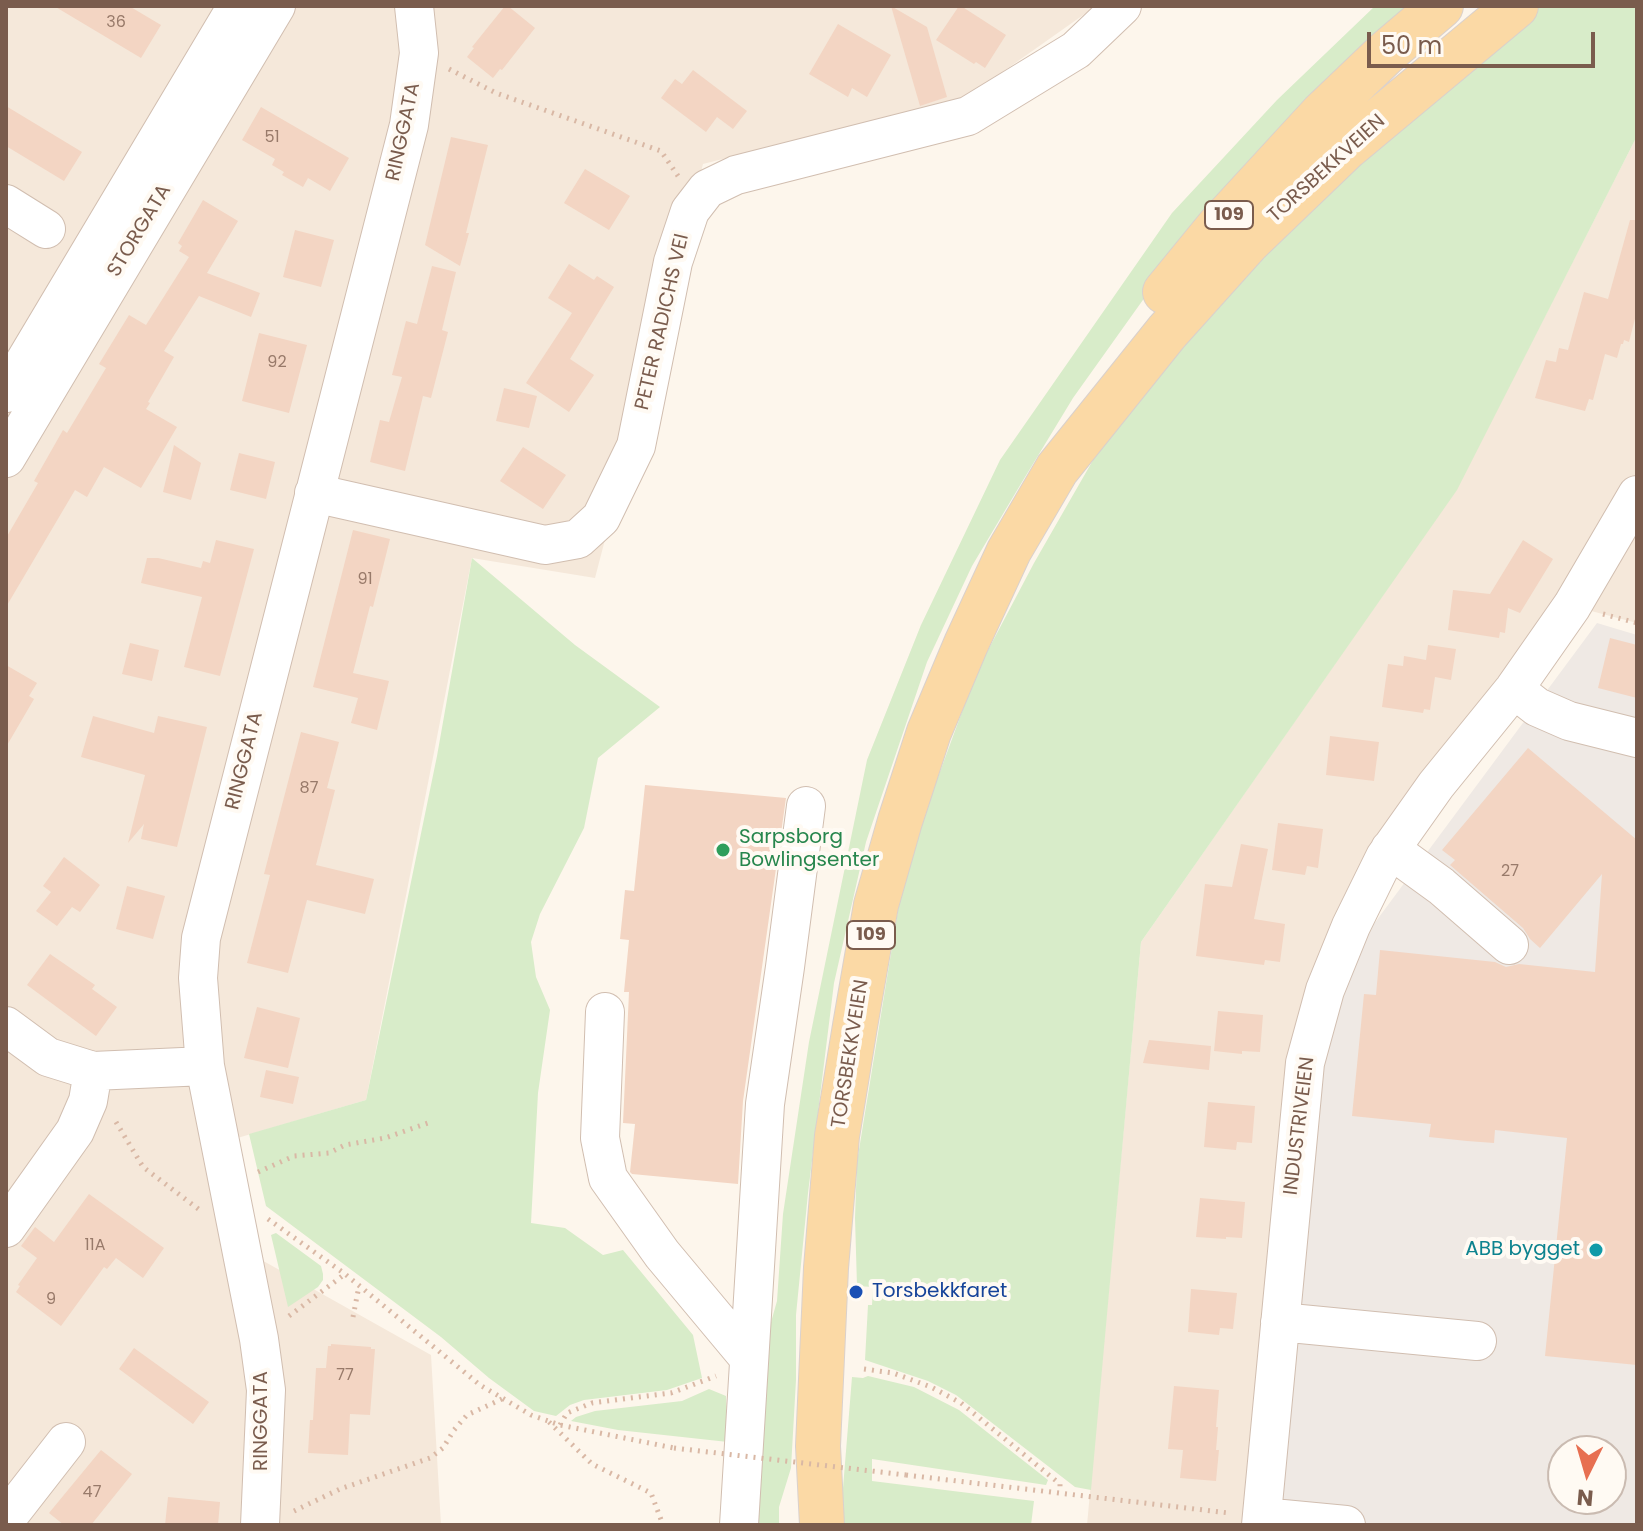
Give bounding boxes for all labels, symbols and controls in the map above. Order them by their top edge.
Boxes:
house number: 36 [106,13,126,33]
scale bar [1371,16,1599,66]
text: 50 m [1381,29,1442,62]
street label: RINGGATA [382,81,426,183]
street label: TORSBEKKVEIEN [1263,110,1391,228]
house number: 51 [264,128,280,148]
street label: STORGATA [103,180,177,282]
road number: 109 [1205,201,1253,229]
street label: PETER RADICHS VEI [631,232,695,412]
house number: 92 [267,353,287,373]
house number: 91 [357,570,373,590]
street label: RINGGATA [221,710,269,812]
house number: 87 [300,779,318,799]
place label: Sarpsborg Bowlingsenter [739,826,879,873]
marker: Sarpsborg Bowlingsenter [714,841,732,859]
house number: 27 [1501,862,1519,882]
road number: 109 [847,921,895,949]
street label: TORSBEKKVEIEN [827,978,875,1130]
street label: INDUSTRIVEIEN [1280,1055,1320,1197]
house number: 11A [84,1236,106,1256]
place label: ABB bygget [1465,1238,1580,1262]
marker: ABB bygget [1587,1241,1605,1259]
place label: Torsbekkfaret [872,1280,1007,1304]
marker: Torsbekkfaret [847,1283,865,1301]
house number: 9 [46,1290,56,1310]
house number: 77 [336,1366,354,1386]
street label: RINGGATA [250,1371,274,1471]
north arrow [1547,1435,1627,1515]
text: N [1575,1481,1595,1514]
house number: 47 [83,1483,101,1503]

